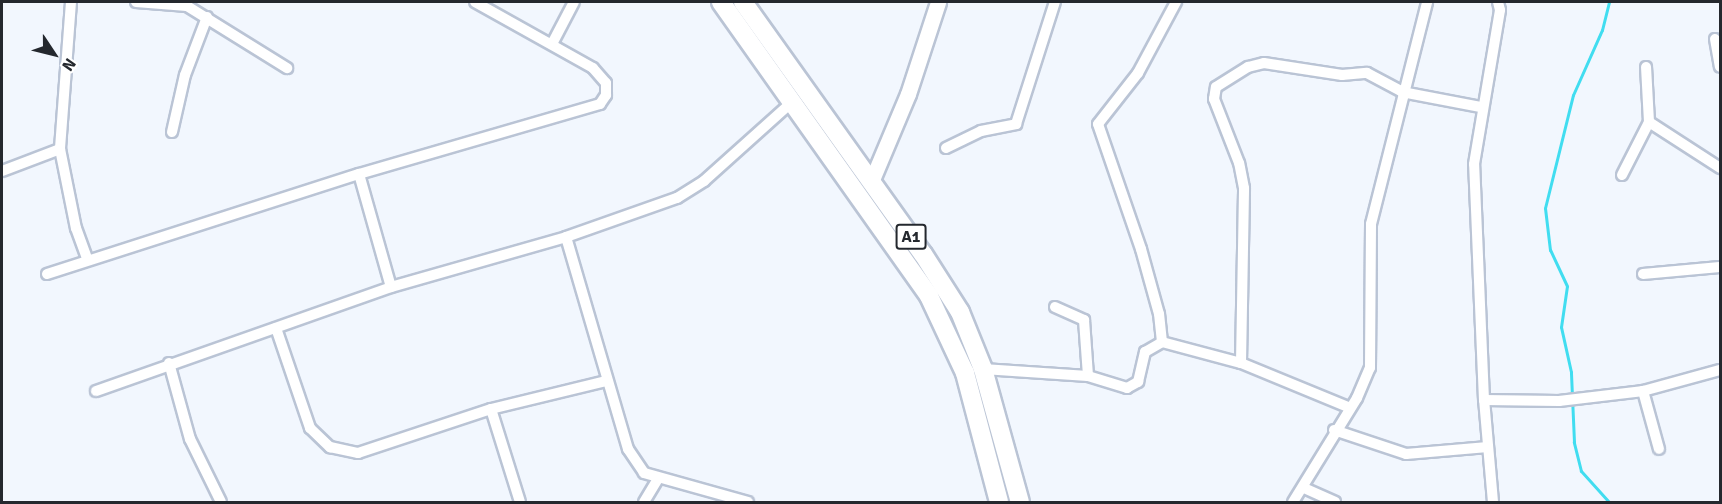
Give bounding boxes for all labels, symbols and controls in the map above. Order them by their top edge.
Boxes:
north arrow [24,24,84,84]
text: N [57,54,80,75]
road number: A1 [894,224,928,250]

